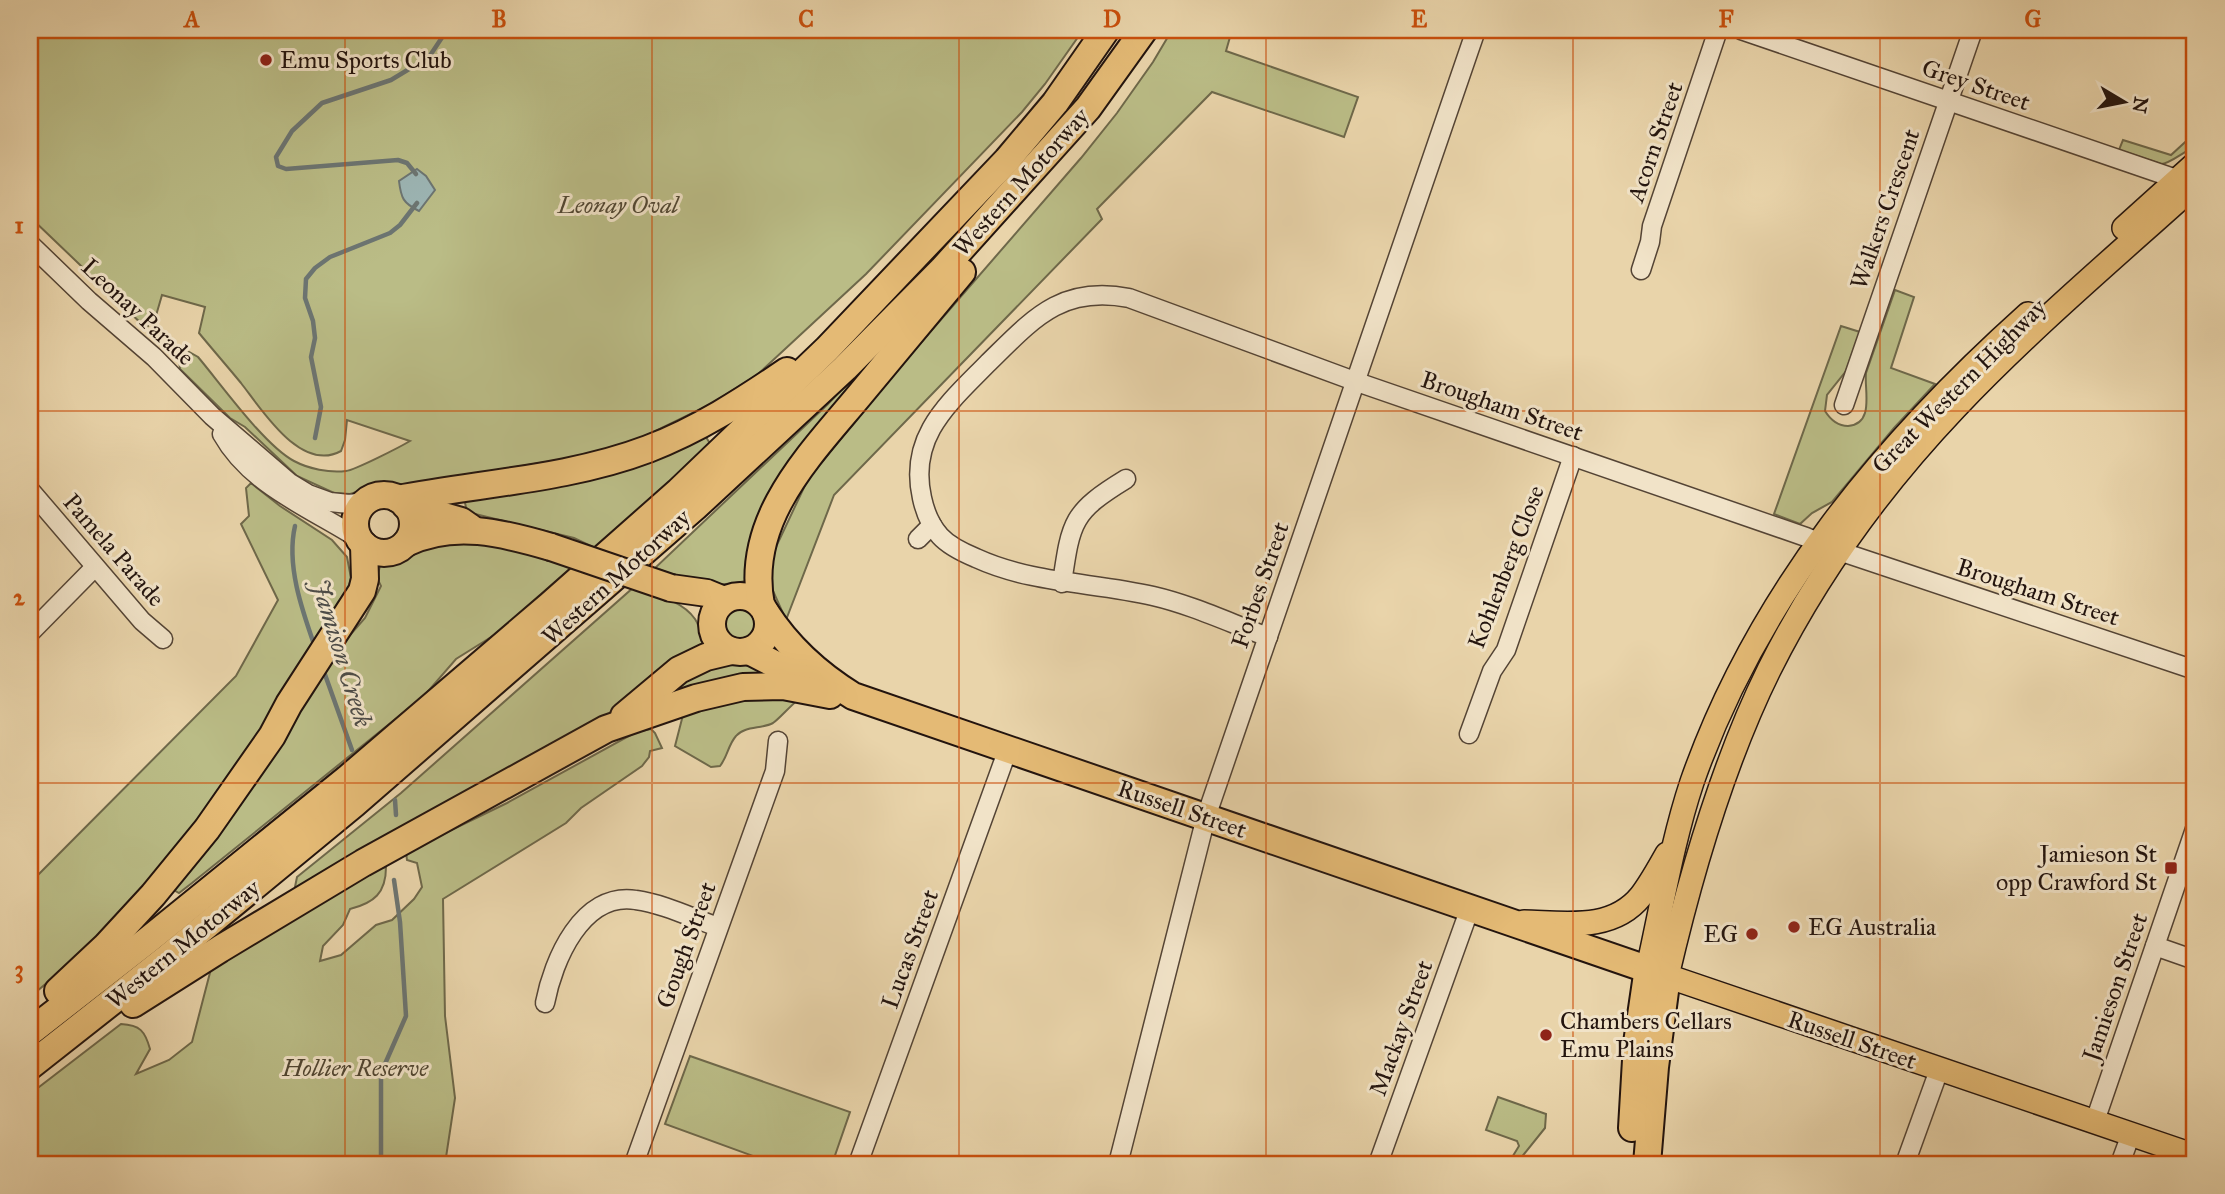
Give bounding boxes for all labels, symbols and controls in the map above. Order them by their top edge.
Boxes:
text: A [182,5,200,33]
text: B [491,5,507,33]
text: C [798,5,814,33]
text: D [1103,5,1121,33]
text: E [1411,5,1428,33]
text: F [1718,5,1734,33]
text: G [2025,5,2042,33]
place label: Emu Sports Club [280,45,452,75]
marker: Emu Sports Club [258,52,274,68]
street label: Grey Street [1918,53,2034,118]
north arrow [2088,66,2158,136]
street label: Acorn Street [1620,77,1690,207]
text: N [2128,95,2153,115]
street label: Western Motorway [946,101,1096,262]
street label: Walkers Crescent [1844,124,1927,293]
park label: Leonay Oval [557,190,681,220]
text: 1 [14,211,24,239]
street label: Leonay Parade [75,252,201,372]
street label: Great Western Highway [1865,292,2053,480]
street label: Brougham Street [1417,364,1587,448]
street label: Kohlenberg Close [1461,481,1551,653]
street label: Pamela Parade [57,487,171,613]
street label: Western Motorway [536,502,697,652]
street label: Forbes Street [1224,517,1296,652]
street label: Brougham Street [1953,552,2124,633]
water label: Jamison Creek [304,573,380,731]
text: 2 [13,583,25,611]
street label: Russell Street [1113,773,1251,845]
place label: Jamieson St opp Crawford St [1996,839,2157,897]
marker: Jamieson St opp Crawford St [2163,860,2179,876]
street label: Western Motorway [100,872,267,1015]
street label: Gough Street [649,877,723,1012]
street label: Lucas Street [875,885,946,1013]
street label: Jamieson Street [2075,908,2155,1068]
place label: EG Australia [1808,912,1937,942]
place label: EG [1703,919,1738,949]
marker: EG Australia [1786,919,1802,935]
marker: EG [1744,926,1760,942]
text: 3 [14,955,24,984]
street label: Mackay Street [1363,956,1440,1100]
street label: Russell Street [1783,1004,1921,1076]
place label: Chambers Cellars Emu Plains [1560,1006,1732,1064]
marker: Chambers Cellars Emu Plains [1538,1027,1554,1043]
park label: Hollier Reserve [281,1053,429,1083]

